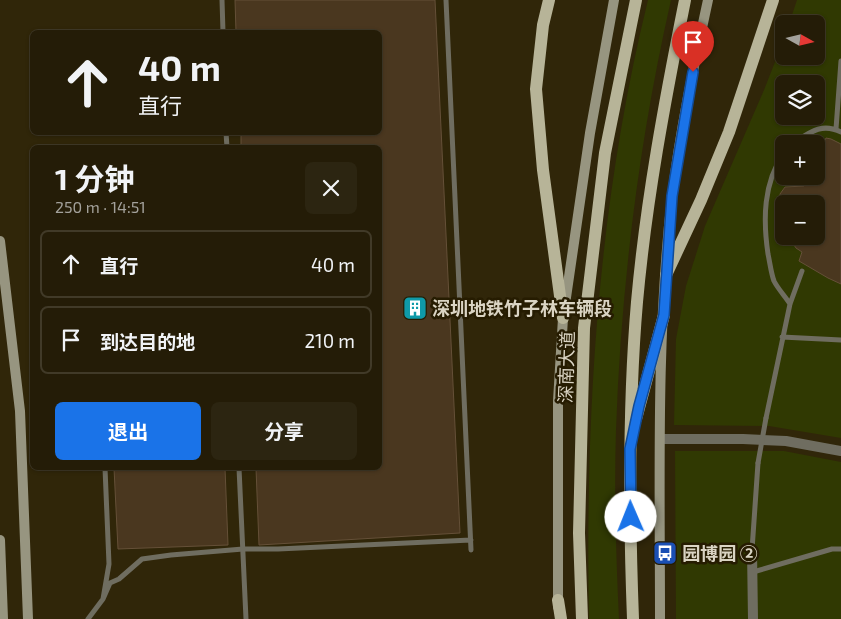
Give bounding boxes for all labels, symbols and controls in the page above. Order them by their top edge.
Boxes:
north arrow [775,15,825,65]
map controls [775,15,825,245]
pin [672,21,714,72]
icon: arrive [679,28,707,56]
text: 40 m [138,46,221,88]
icon: ahead [55,50,120,115]
button: layers [775,75,825,125]
text: 直行 [138,92,182,118]
button: + [775,135,825,185]
text: 1 分钟 [55,160,134,196]
button: close [305,162,357,214]
button: − [775,195,825,245]
text: 250 m · 14:51 [55,197,146,216]
icon: ahead [57,250,85,278]
text: 40 m [311,253,355,276]
text: 直行 [100,254,138,277]
building icon: 深圳地铁竹子林车辆段 [402,295,428,321]
place label: 深圳地铁竹子林车辆段 [432,297,612,319]
icon: arrive [57,326,85,354]
text: 210 m [304,329,355,352]
text: 到达目的地 [100,330,195,353]
street label: 深南大道 [554,331,578,403]
button: 退出 [55,402,201,460]
button: 分享 [211,402,357,460]
position arrow [604,490,656,542]
bus stop icon: 园博园 ② [652,540,678,566]
place label: 园博园 ② [682,542,758,564]

